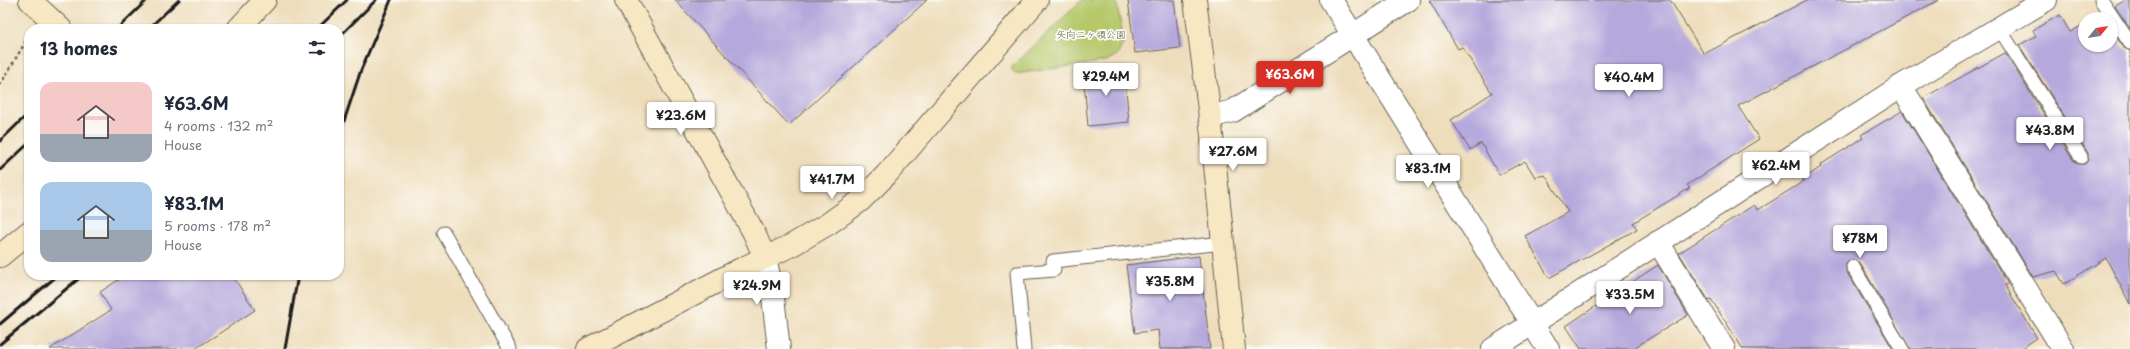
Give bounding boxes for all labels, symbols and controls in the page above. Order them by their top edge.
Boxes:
north arrow [2078,12,2118,52]
map controls [2078,12,2118,52]
park label: 矢向二ヶ領公園 [1056,26,1126,41]
text: 13 homes [40,35,117,61]
icon: filters [306,37,328,59]
pin: ¥63.6M [1257,61,1323,95]
pin: ¥29.4M [1073,63,1139,97]
text: ¥63.6M [1265,64,1315,83]
pin: ¥40.4M [1596,64,1662,98]
text: ¥29.4M [1082,66,1130,85]
text: ¥40.4M [1604,67,1654,86]
text: ¥63.6M [164,90,229,116]
icon: home [72,98,120,146]
pin: ¥23.6M [648,102,714,136]
text: ¥23.6M [656,105,706,124]
text: 4 rooms · 132 m² [164,116,274,135]
pin: ¥43.8M [2017,117,2083,151]
text: ¥43.8M [2025,120,2075,139]
text: House [164,135,202,154]
pin: ¥27.6M [1200,138,1266,172]
text: ¥27.6M [1208,141,1258,160]
pin: ¥62.4M [1743,152,1809,186]
pin: ¥83.1M [1395,155,1461,189]
text: ¥62.4M [1752,155,1800,174]
text: ¥83.1M [1405,158,1451,177]
pin: ¥41.7M [799,166,865,200]
text: ¥41.7M [809,169,855,188]
text: ¥83.1M [164,190,224,216]
icon: home [72,198,120,246]
text: 5 rooms · 178 m² [164,216,271,235]
pin: ¥78M [1836,225,1884,259]
text: ¥78M [1842,228,1878,247]
text: House [164,235,202,254]
pin: ¥35.8M [1137,268,1203,302]
text: ¥35.8M [1146,271,1194,290]
pin: ¥24.9M [724,272,790,306]
text: ¥24.9M [733,275,781,294]
pin: ¥33.5M [1597,281,1663,315]
text: ¥33.5M [1605,284,1655,303]

